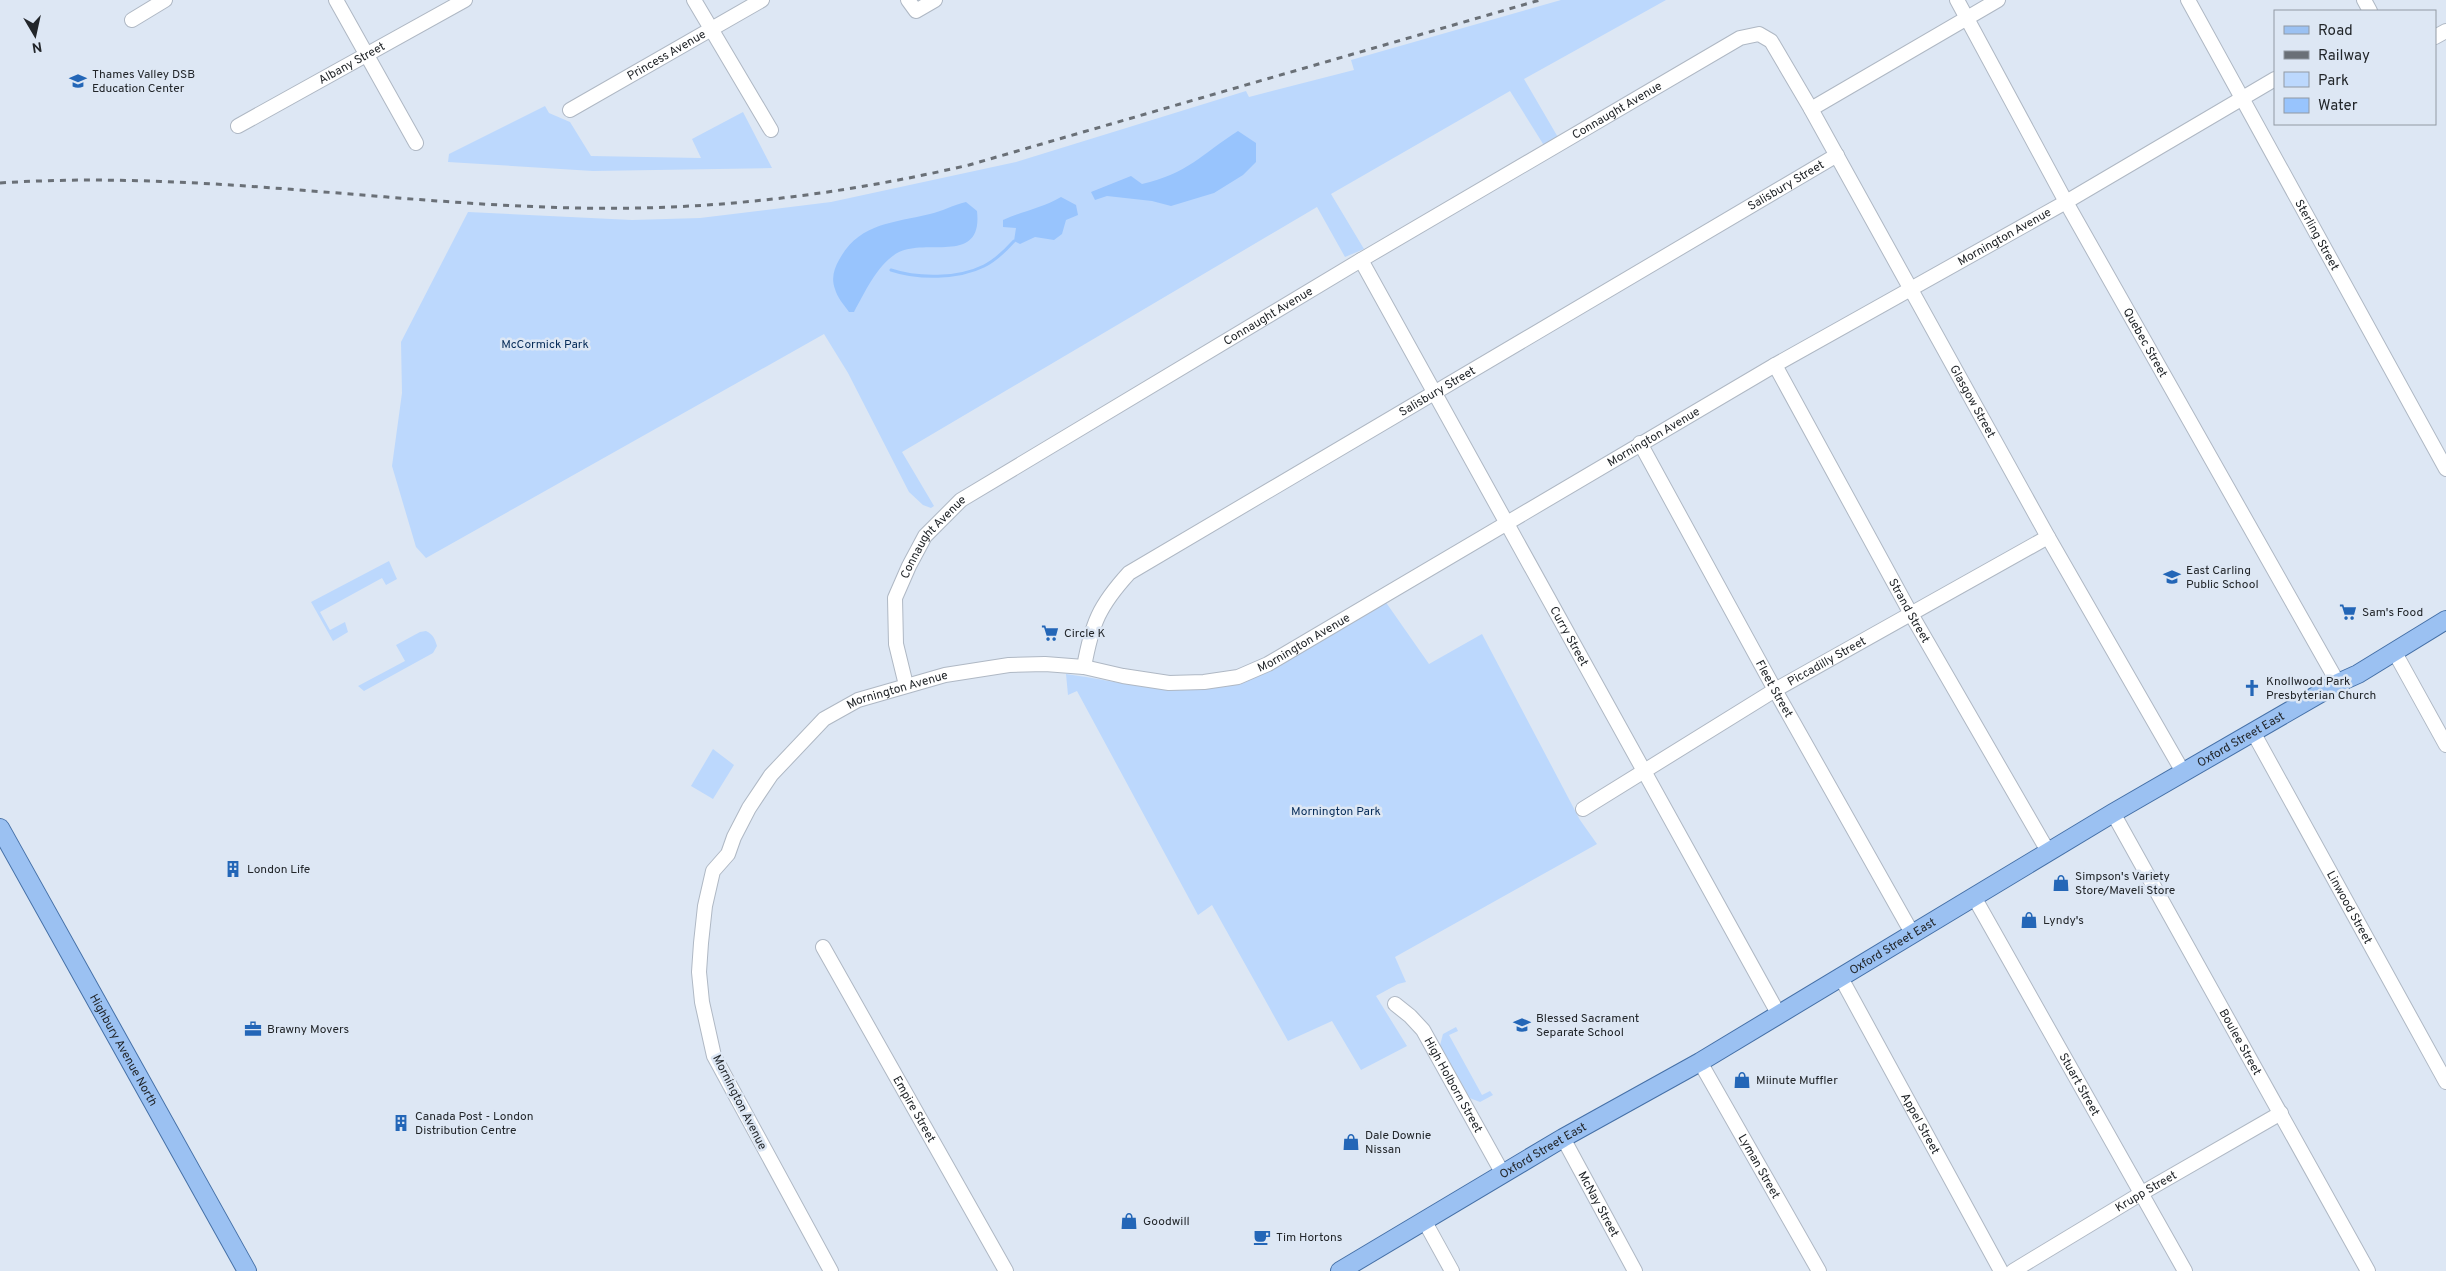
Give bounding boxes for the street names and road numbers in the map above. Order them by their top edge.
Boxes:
street label: Princess Avenue [624,27,709,85]
street label: Albany Street [316,39,388,89]
street label: Connaught Avenue [1569,78,1665,144]
street label: Salisbury Street [1745,157,1828,215]
street label: Sterling Street [2290,197,2342,274]
street label: Mornington Avenue [1955,205,2054,270]
street label: Connaught Avenue [1221,284,1316,350]
street label: Quebec Street [2119,305,2171,381]
street label: Glasgow Street [1945,362,1999,441]
street label: Salisbury Street [1397,363,1479,421]
street label: Mornington Avenue [1605,404,1703,471]
street label: Connaught Avenue [897,492,969,581]
street label: Strand Street [1884,576,1933,646]
street label: Curry Street [1545,604,1591,670]
street label: Mornington Avenue [1255,610,1353,677]
street label: Piccadilly Street [1785,634,1869,690]
street label: Fleet Street [1751,658,1796,721]
street label: Mornington Avenue [844,668,950,714]
street label: Oxford Street East [2195,709,2288,772]
street label: Linwood Street [2322,868,2375,947]
street label: Oxford Street East [1847,915,1939,979]
street label: Highbury Avenue North [85,991,161,1109]
street label: Boulee Street [2215,1006,2264,1078]
street label: High Holborn Street [1420,1035,1486,1136]
street label: Stuart Street [2055,1050,2103,1119]
street label: Mornington Avenue [708,1052,770,1153]
street label: Empire Street [888,1073,939,1146]
street label: Appel Street [1896,1091,1943,1157]
street label: Oxford Street East [1497,1120,1590,1183]
street label: Lyman Street [1734,1131,1783,1202]
street label: Krupp Street [2113,1168,2180,1216]
street label: McNay Street [1574,1169,1622,1240]

